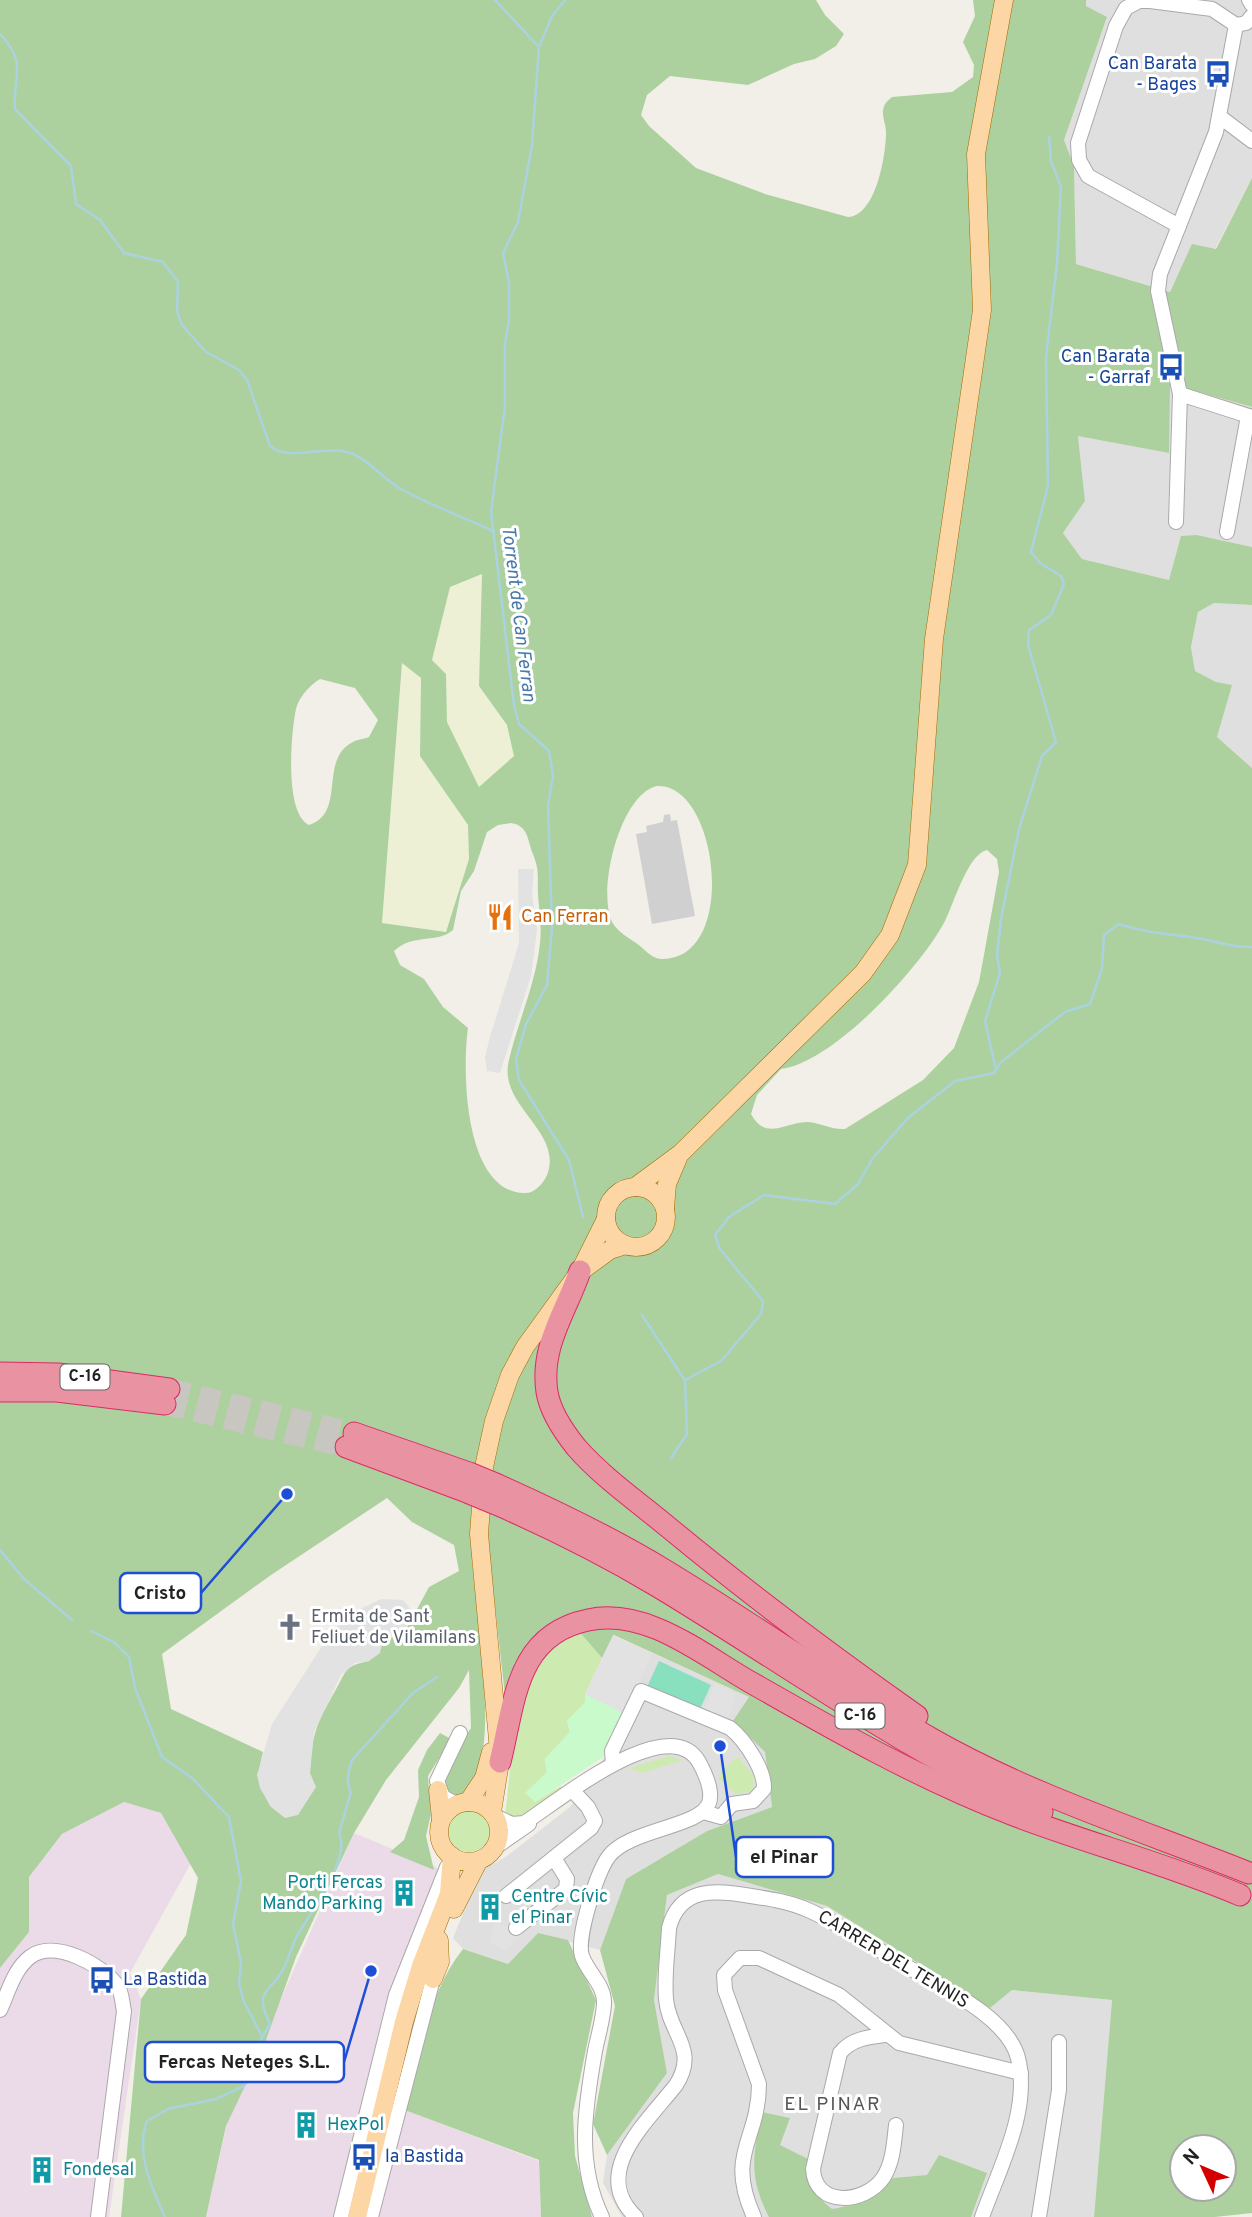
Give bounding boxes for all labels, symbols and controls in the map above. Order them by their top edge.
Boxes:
place label: Can Barata - Bages [1108,53,1197,97]
bus stop icon: Can Barata - Bages [1203,59,1233,89]
place label: Can Barata - Garraf [1061,346,1150,390]
bus stop icon: Can Barata - Garraf [1156,352,1186,382]
water label: Torrent de Can Ferran [495,525,541,704]
restaurant icon: Can Ferran [485,902,515,932]
place label: Can Ferran [521,906,609,929]
road number: C-16 [60,1364,110,1390]
callout: Cristo [120,1573,201,1613]
text: Cristo [134,1582,186,1606]
place label: Ermita de Sant Feliuet de Vilamilans [311,1606,476,1650]
church icon: Ermita de Sant Feliuet de Vilamilans [275,1612,305,1642]
road number: C-16 [836,1704,884,1728]
callout: el Pinar [736,1837,833,1877]
text: el Pinar [750,1846,818,1870]
place label: Porti Fercas Mando Parking [262,1872,383,1916]
building icon: Porti Fercas Mando Parking [389,1878,419,1908]
place label: Centre Cívic el Pinar [511,1886,608,1930]
building icon: Centre Cívic el Pinar [475,1892,505,1922]
street label: CARRER DEL TENNIS [813,1906,973,2014]
bus stop icon: La Bastida [87,1965,117,1995]
place label: La Bastida [123,1969,207,1992]
callout: Fercas Neteges S.L. [145,2042,344,2082]
text: Fercas Neteges S.L. [158,2051,330,2075]
district label: EL PINAR [784,2093,882,2117]
building icon: HexPol [291,2110,321,2140]
place label: HexPol [327,2114,384,2137]
north arrow [1168,2133,1238,2203]
bus stop icon: la Bastida [349,2142,379,2172]
text: N [1179,2144,1206,2171]
place label: la Bastida [385,2146,464,2169]
building icon: Fondesal [27,2155,57,2185]
place label: Fondesal [63,2159,134,2182]

